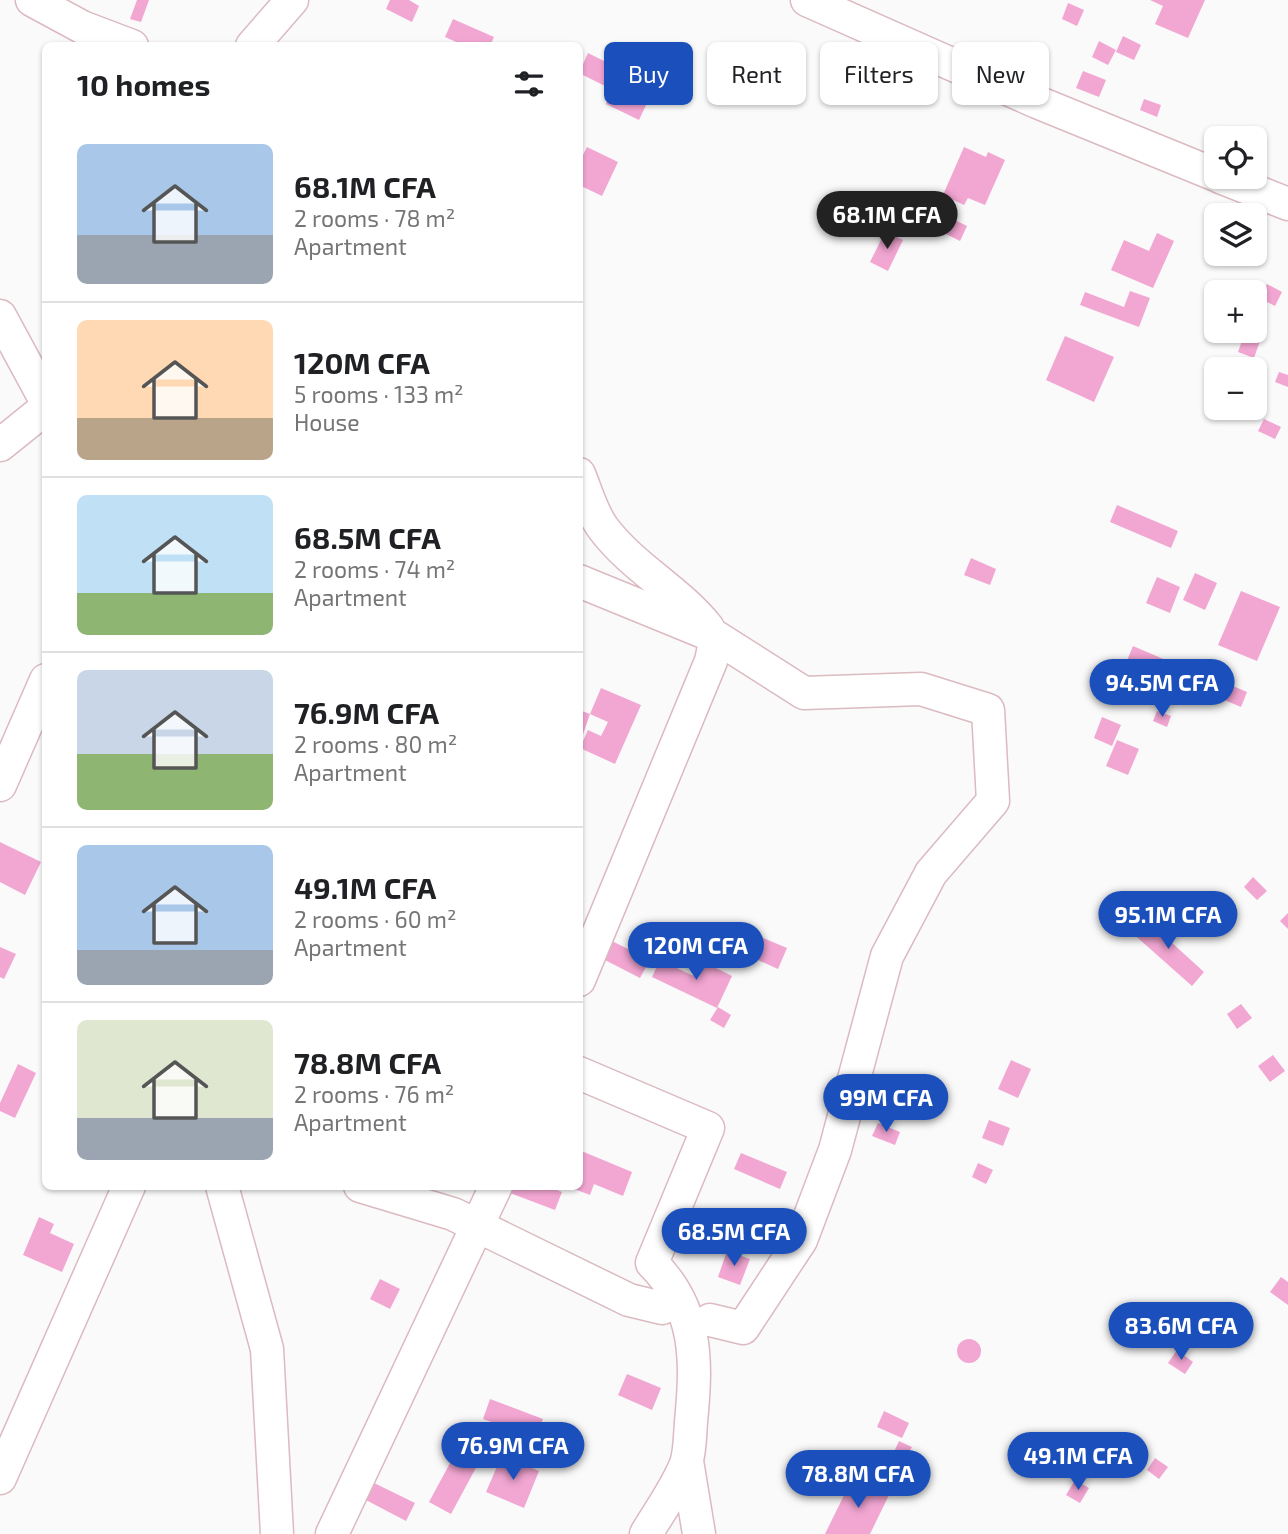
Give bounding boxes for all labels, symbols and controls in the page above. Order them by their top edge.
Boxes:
chip: Buy [604,42,693,105]
chip: Rent [707,42,806,105]
chip: Filters [820,42,938,105]
chip: New [952,42,1049,105]
icon: filters [510,65,548,103]
text: 10 homes [77,66,210,102]
map controls [1204,126,1267,420]
button: locate [1204,126,1267,189]
text: 68.1M CFA [294,168,436,204]
icon: home [133,172,217,256]
pin: 68.1M CFA [807,191,967,251]
text: 68.1M CFA [833,200,941,228]
button: layers [1204,203,1267,266]
text: 2 rooms · 78 m² [294,204,455,232]
text: Apartment [294,232,407,260]
button: + [1204,280,1267,343]
text: 120M CFA [294,344,430,380]
icon: home [133,348,217,432]
button: − [1204,357,1267,420]
text: 5 rooms · 133 m² [294,380,464,408]
text: House [294,408,360,436]
text: 68.5M CFA [294,519,441,555]
icon: home [133,523,217,607]
text: 2 rooms · 74 m² [294,555,455,583]
text: Apartment [294,583,407,611]
pin: 94.5M CFA [1082,660,1242,719]
text: 94.5M CFA [1106,668,1218,696]
text: 76.9M CFA [294,694,439,730]
icon: home [133,698,217,782]
text: 2 rooms · 80 m² [294,730,457,758]
text: Apartment [294,758,407,786]
text: 49.1M CFA [294,869,436,905]
icon: home [133,873,217,957]
pin: 95.1M CFA [1088,892,1248,951]
text: 95.1M CFA [1114,900,1222,928]
text: 2 rooms · 60 m² [294,905,456,933]
pin: 120M CFA [624,922,768,982]
text: 120M CFA [644,931,748,959]
text: Apartment [294,933,407,961]
text: 78.8M CFA [294,1044,441,1080]
icon: home [133,1048,217,1132]
pin: 99M CFA [821,1074,951,1134]
text: 2 rooms · 76 m² [294,1080,454,1108]
text: 99M CFA [839,1083,933,1111]
text: Apartment [294,1108,407,1136]
pin: 68.5M CFA [654,1208,814,1268]
text: 68.5M CFA [678,1217,790,1245]
pin: 83.6M CFA [1101,1302,1261,1362]
text: 83.6M CFA [1125,1311,1237,1339]
pin: 76.9M CFA [433,1422,593,1482]
text: 76.9M CFA [457,1431,569,1459]
pin: 49.1M CFA [998,1432,1158,1492]
text: 49.1M CFA [1023,1441,1133,1469]
pin: 78.8M CFA [778,1450,938,1510]
text: 78.8M CFA [802,1459,914,1487]

